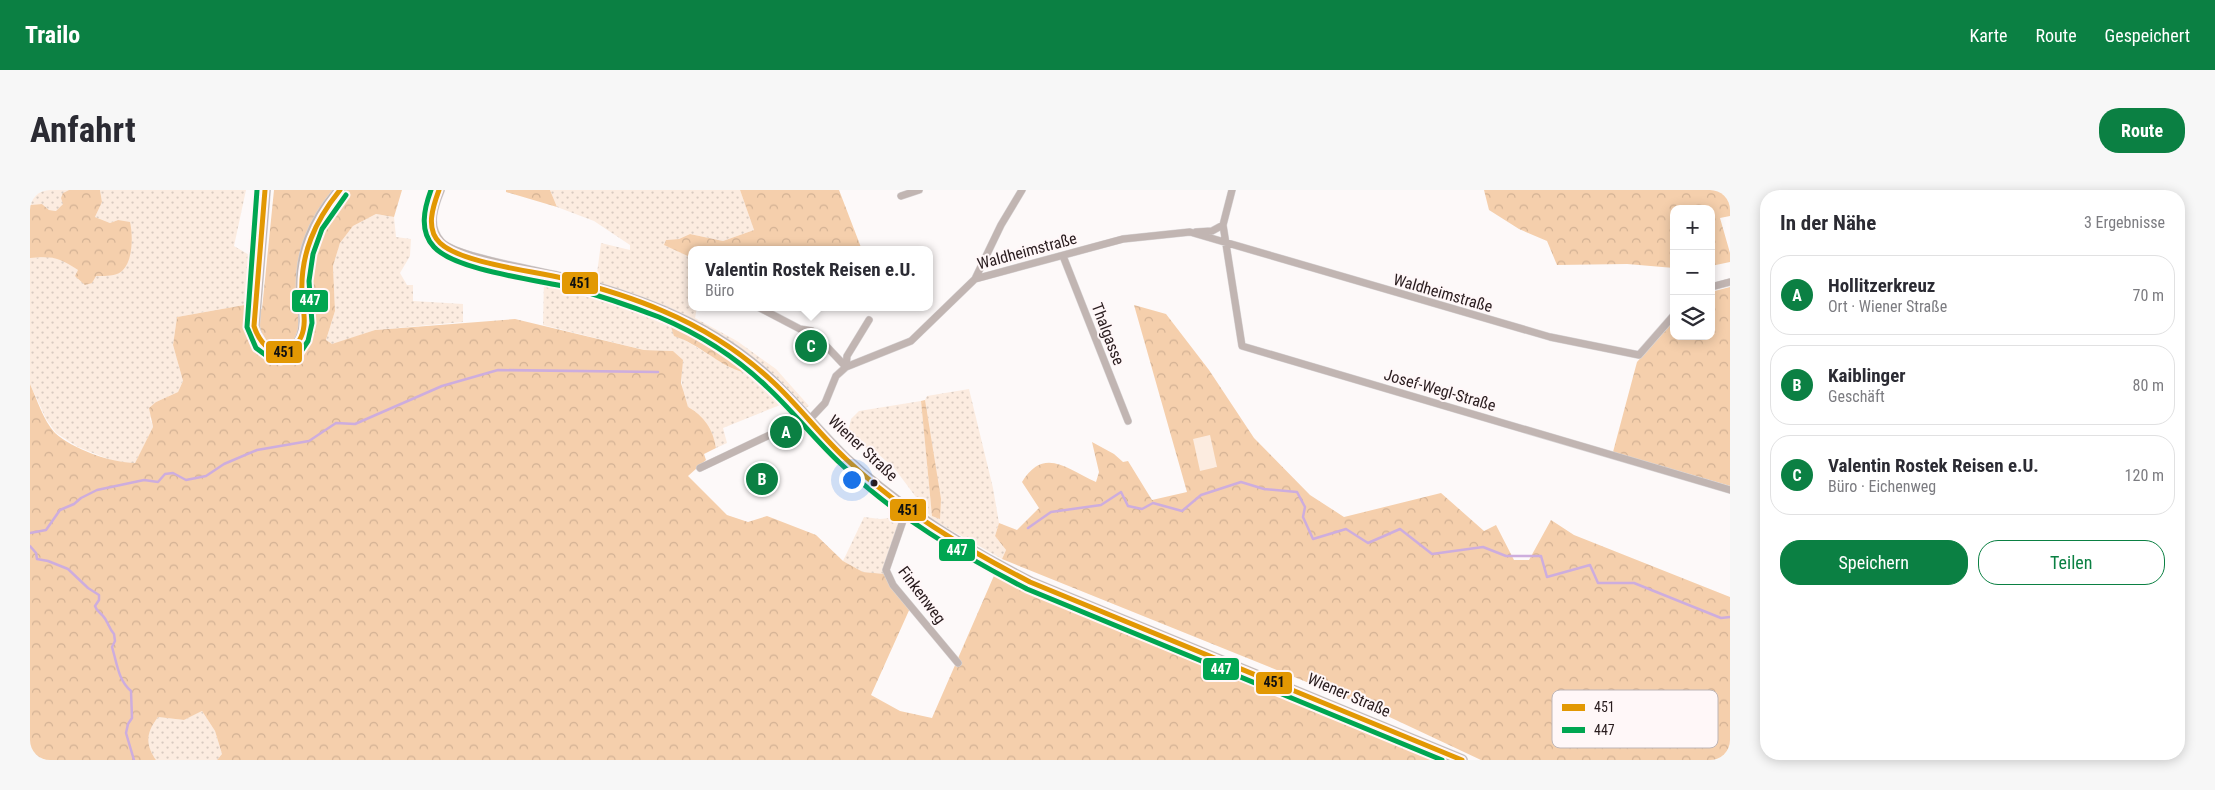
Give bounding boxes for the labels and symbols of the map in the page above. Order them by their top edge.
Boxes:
street label: Waldheimstraße [975,229,1079,273]
street label: Waldheimstraße [1391,270,1495,316]
line badge: 451 [561,271,599,295]
text: 451 [569,275,591,291]
line badge: 447 [291,289,329,313]
text: 447 [299,292,321,308]
street label: Thalgasse [1087,300,1129,368]
pin: C [795,327,827,365]
line badge: 451 [265,340,303,364]
text: 451 [273,344,295,360]
street label: Josef-Wegl-Straße [1382,365,1498,415]
street label: Wiener Straße [824,411,902,485]
pin: A [770,413,802,451]
pin: B [746,460,778,498]
your location [839,467,865,493]
unlabelled marker [869,478,879,488]
line badge: 451 [889,498,927,522]
text: 451 [897,502,919,518]
line badge: 447 [938,538,976,562]
text: 447 [946,542,968,558]
street label: Finkenweg [894,562,950,628]
line badge: 447 [1202,657,1240,681]
text: 447 [1210,661,1232,677]
street label: Wiener Straße [1305,669,1393,721]
line badge: 451 [1255,671,1293,695]
text: 451 [1263,674,1285,690]
legend [1552,690,1718,748]
text: 451 [1594,699,1615,715]
text: 447 [1594,722,1615,738]

